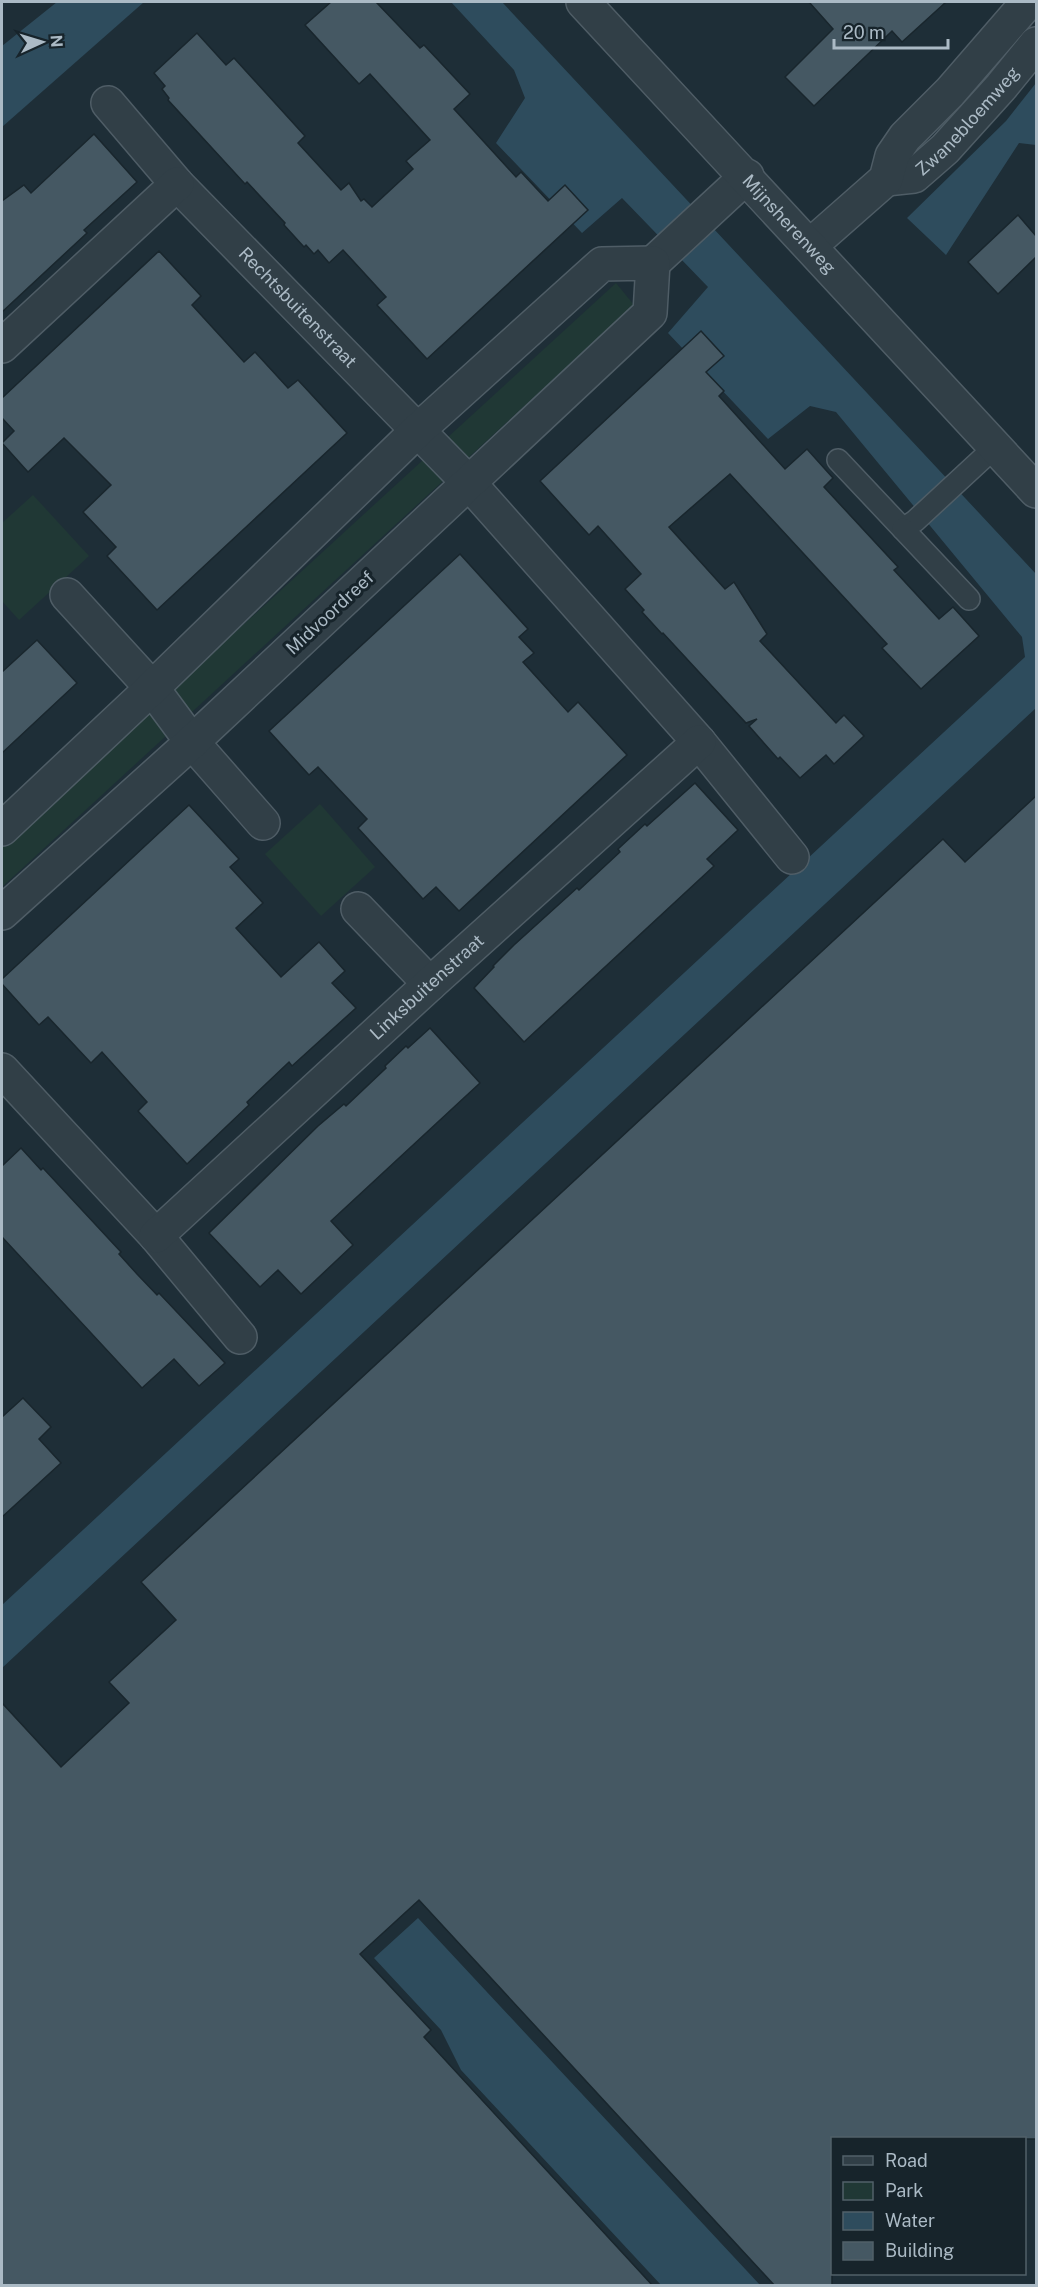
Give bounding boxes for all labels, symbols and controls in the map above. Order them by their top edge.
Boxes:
north arrow [12,12,72,72]
scale bar [834,12,948,50]
text: 20 m [843,22,885,43]
text: N [47,34,66,48]
street label: Zwanebloemweg [911,62,1023,180]
street label: Mijnsherenweg [738,170,840,278]
street label: Rechtsbuitenstraat [235,243,361,372]
street label: Midvoordreef [281,567,378,659]
street label: Linksbuitenstraat [365,930,488,1044]
legend [831,2137,1026,2275]
text: Road [885,2150,928,2171]
text: Park [885,2180,923,2201]
text: Water [885,2210,935,2231]
text: Building [885,2240,954,2261]

